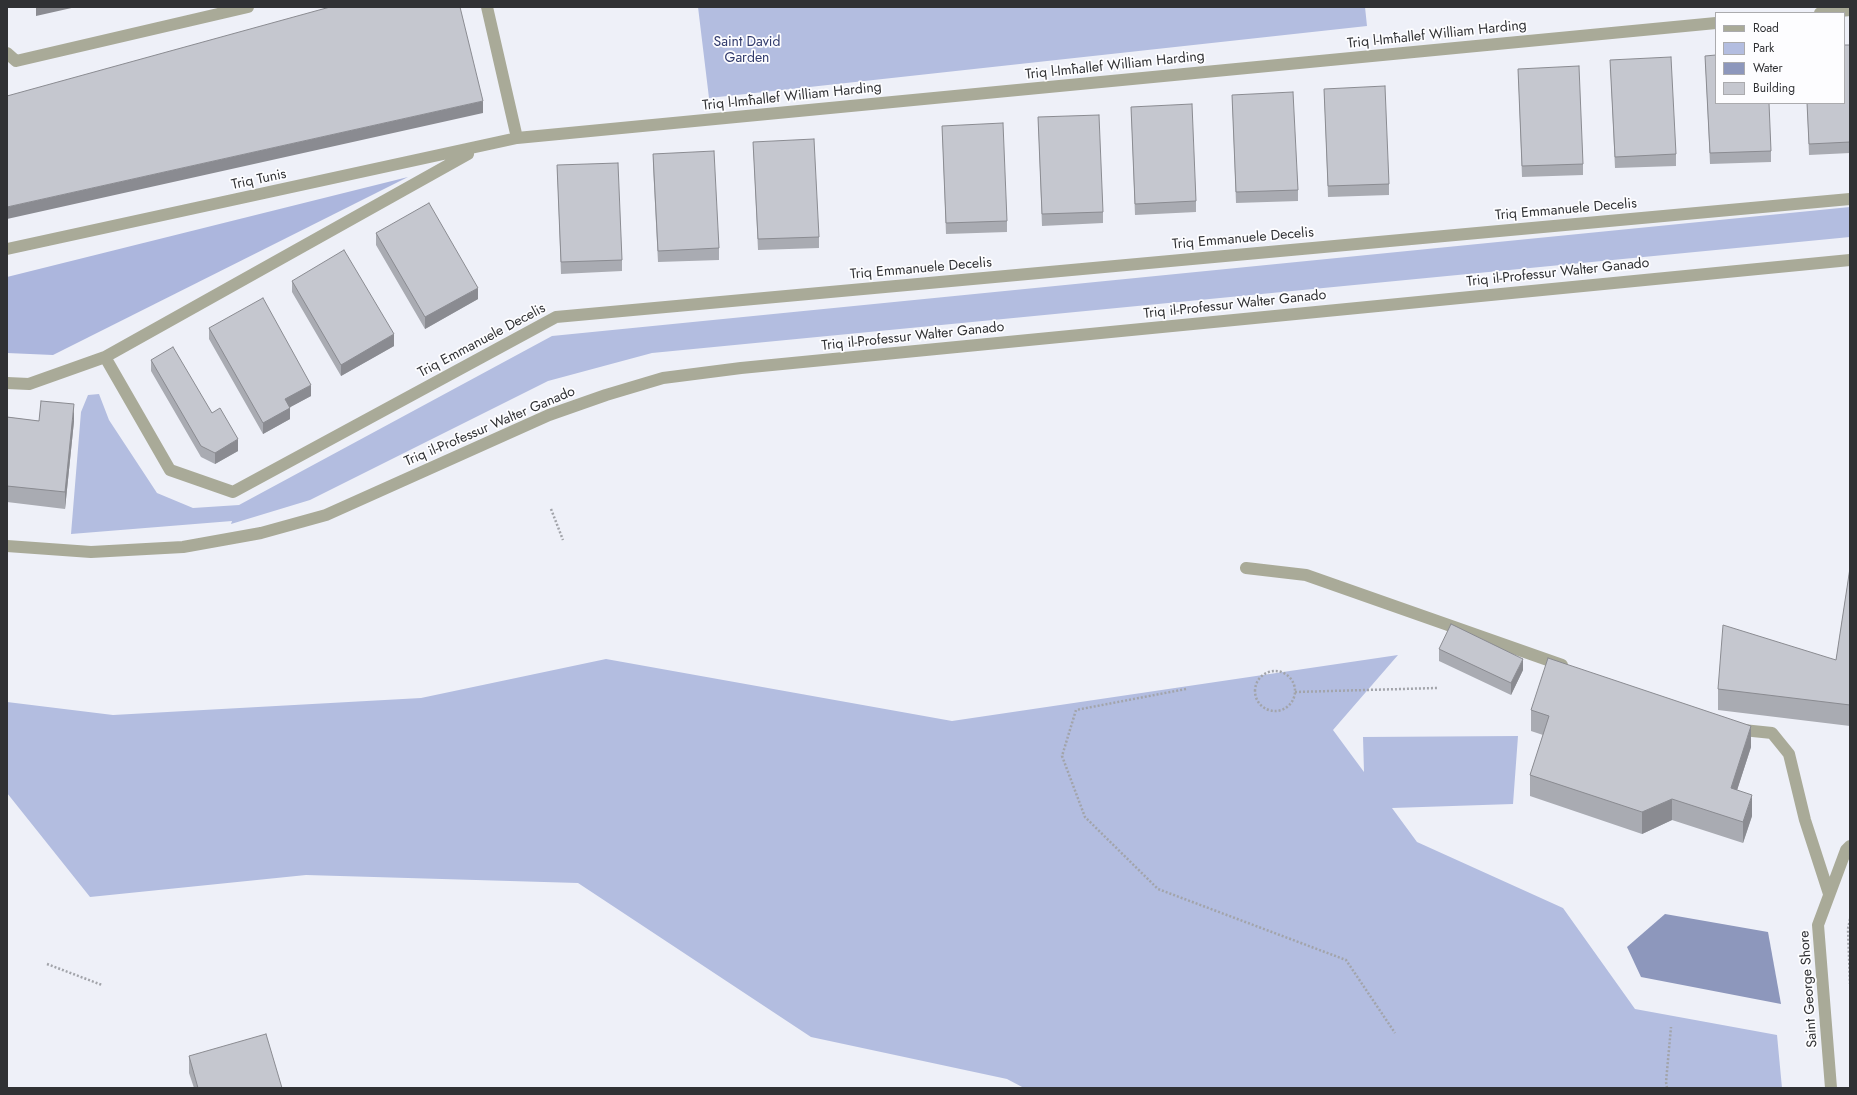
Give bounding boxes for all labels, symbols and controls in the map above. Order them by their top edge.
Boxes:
legend [1715,12,1845,104]
street label: Triq l-Imħallef William Harding [1346,17,1528,53]
text: Road [1753,19,1779,37]
park label: Saint David Garden [714,35,780,68]
text: Park [1753,39,1774,57]
street label: Triq l-Imħallef William Harding [1024,48,1206,84]
text: Water [1753,59,1783,77]
street label: Triq l-Imħallef William Harding [701,79,883,115]
text: Building [1753,79,1795,97]
street label: Triq Tunis [230,166,288,194]
street label: Triq Emmanuele Decelis [1495,195,1637,225]
street label: Triq Emmanuele Decelis [1172,224,1314,254]
street label: Triq Emmanuele Decelis [850,254,992,284]
street label: Triq il-Professur Walter Ganado [1466,255,1650,291]
street label: Triq il-Professur Walter Ganado [1143,287,1327,323]
street label: Triq Emmanuele Decelis [415,300,549,382]
street label: Triq il-Professur Walter Ganado [821,319,1005,355]
street label: Triq il-Professur Walter Ganado [402,383,578,471]
street label: Saint George Shore [1797,930,1821,1048]

